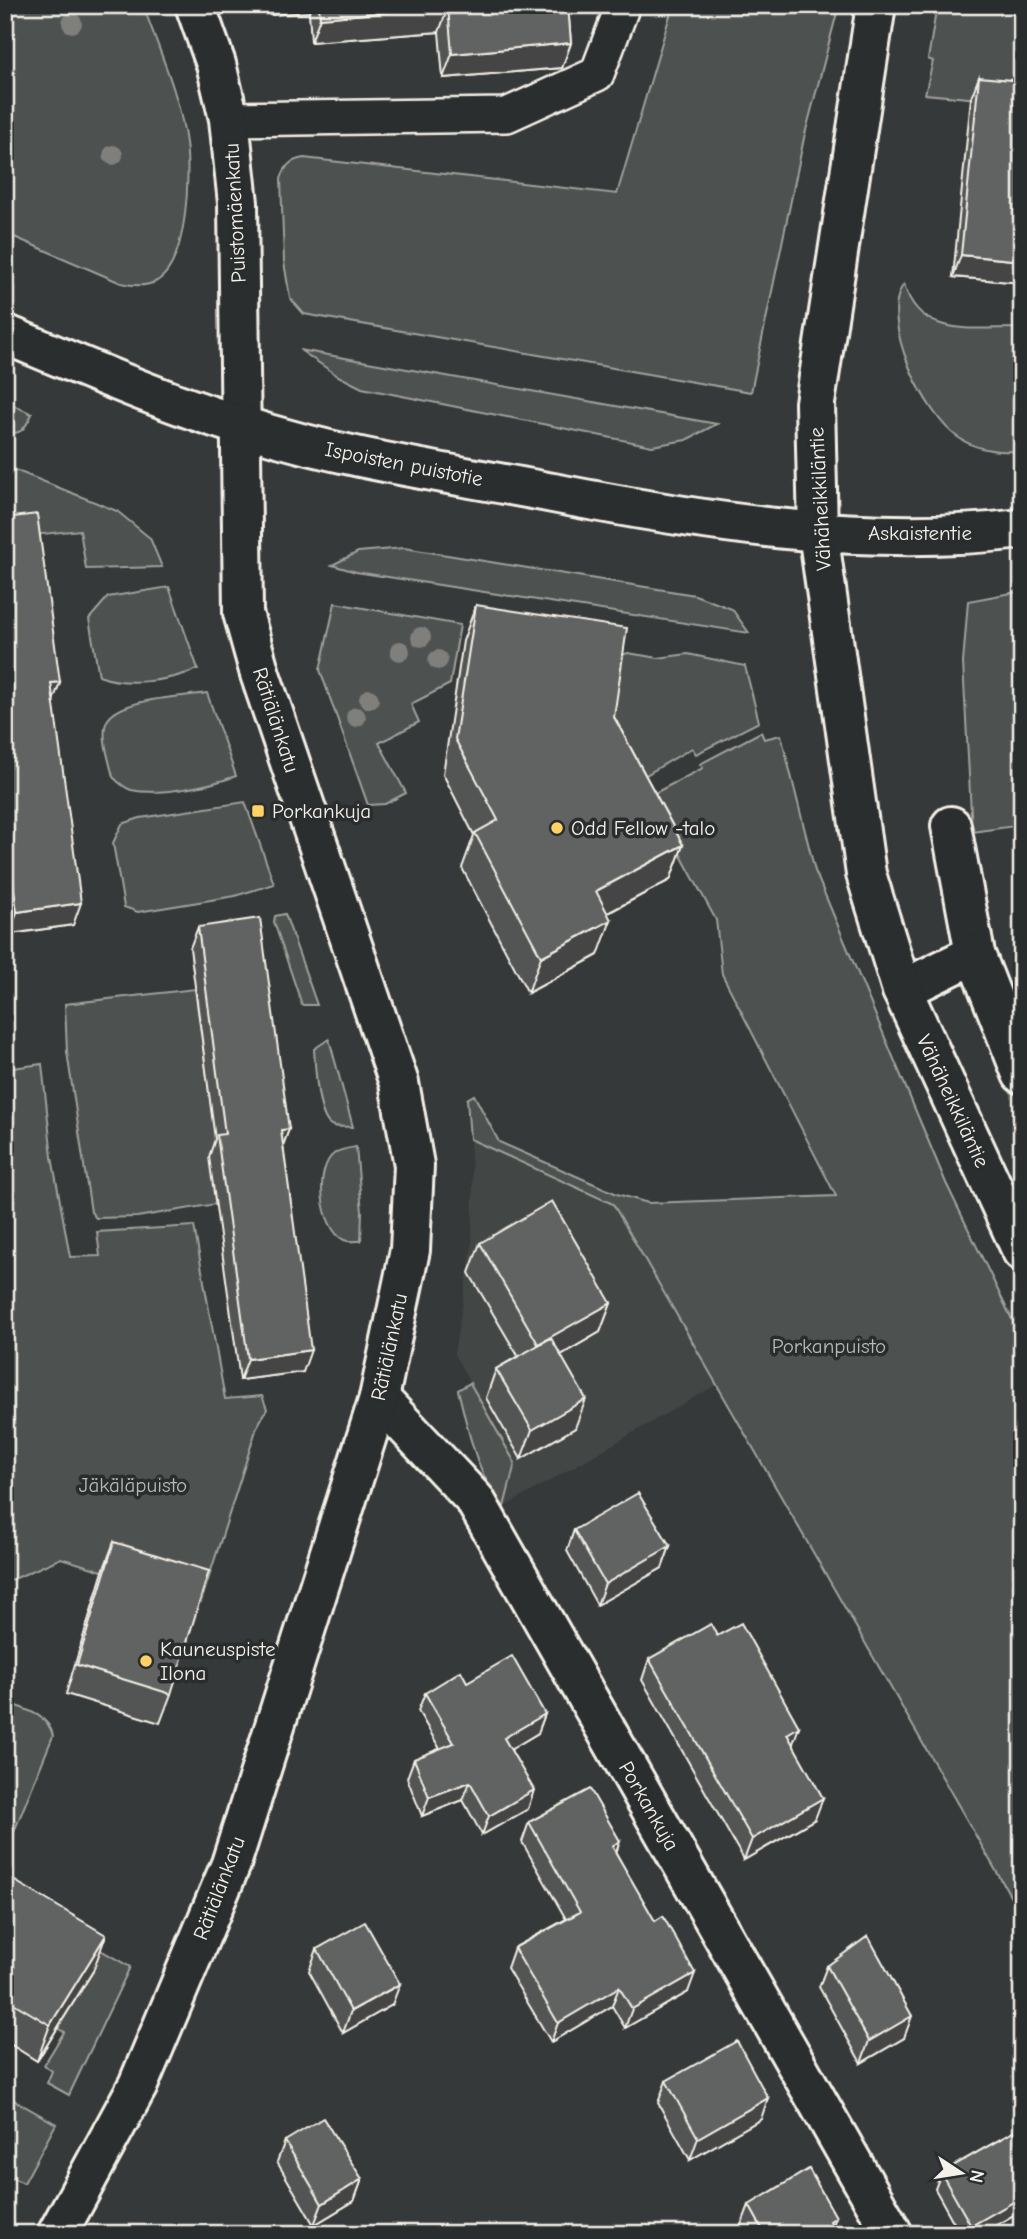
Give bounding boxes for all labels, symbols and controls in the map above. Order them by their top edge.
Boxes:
street label: Puistomäenkatu [219,142,251,284]
street label: Vähäheikkiläntie [804,426,836,572]
street label: Ispoisten puistotie [323,437,485,491]
street label: Askaistentie [868,521,972,545]
street label: Rätiälänkatu [248,664,304,776]
place label: Porkankuja [272,799,371,823]
marker: Porkankuja [250,803,266,819]
place label: Odd Fellow -talo [571,816,715,840]
marker: Odd Fellow -talo [549,820,565,836]
street label: Vähäheikkiläntie [912,1031,994,1171]
street label: Rätiälänkatu [366,1291,412,1403]
park label: Porkanpuisto [772,1334,886,1358]
park label: Jäkäläpuisto [79,1473,187,1497]
place label: Kauneuspiste Ilona [160,1637,276,1685]
marker: Kauneuspiste Ilona [138,1653,154,1669]
street label: Porkankuja [614,1757,684,1855]
street label: Rätiälänkatu [188,1833,250,1943]
north arrow [926,2138,996,2208]
text: N [965,2168,989,2185]

